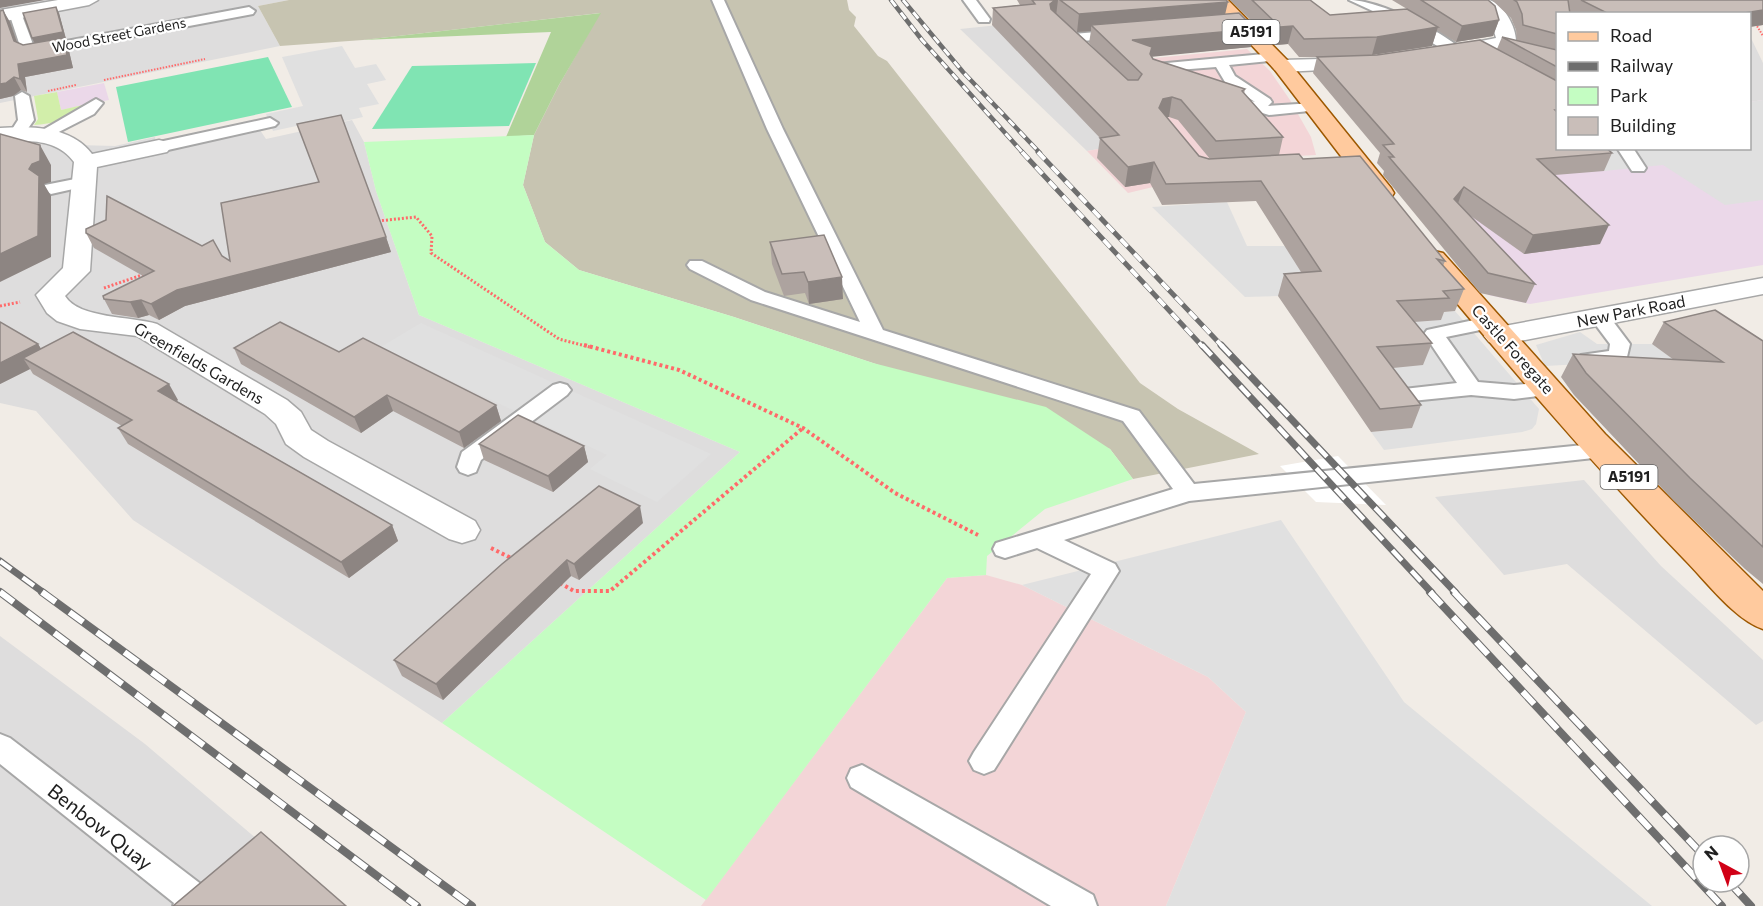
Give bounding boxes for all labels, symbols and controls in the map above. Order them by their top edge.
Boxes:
legend [1556,12,1751,150]
street label: Wood Street Gardens [51,13,187,56]
road number: A5191 [1222,20,1280,44]
text: Road [1610,24,1652,46]
text: Railway [1610,54,1673,76]
text: Park [1610,84,1648,106]
text: Building [1610,114,1676,136]
street label: New Park Road [1575,291,1687,330]
street label: Castle Foregate [1468,300,1558,397]
street label: Greenfields Gardens [131,318,268,407]
road number: A5191 [1600,465,1658,489]
street label: Benbow Quay [43,778,158,875]
north arrow [1691,834,1751,894]
text: N [1700,841,1722,863]

